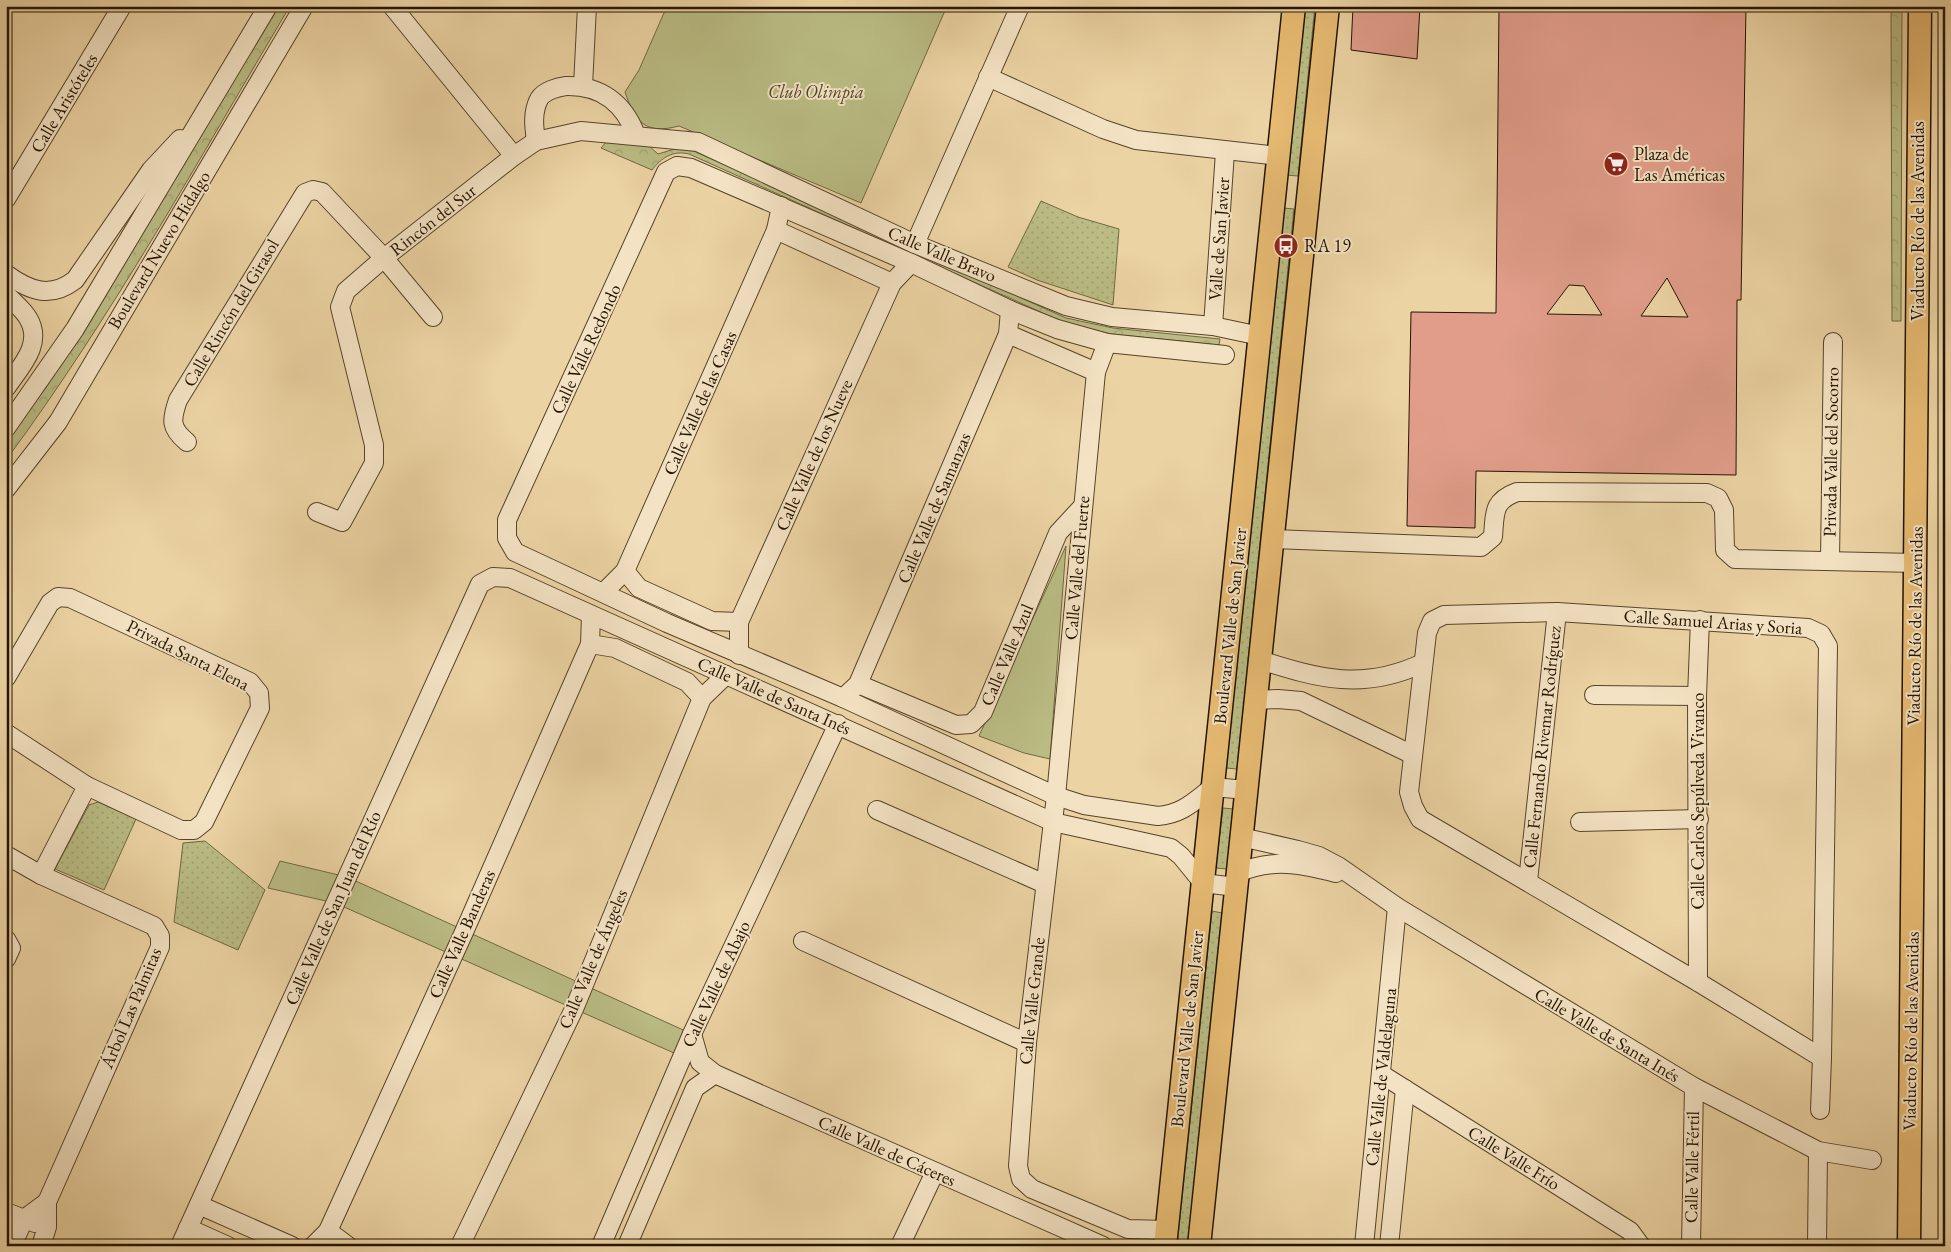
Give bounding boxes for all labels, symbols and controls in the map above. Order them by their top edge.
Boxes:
street label: Calle Aristóteles [25,49,102,157]
park label: Club Olimpia [768,80,864,104]
street label: Viaducto Río de las Avenidas [1906,121,1929,321]
place label: Plaza de Las Américas [1634,142,1725,186]
supermarket icon: Plaza de Las Américas [1603,151,1629,177]
street label: Boulevard Nuevo Hidalgo [102,166,215,333]
street label: Valle de San Javier [1203,177,1234,301]
street label: Rincón del Sur [385,179,481,261]
street label: Calle Valle Bravo [884,220,1000,287]
bus stop icon: RA 19 [1273,233,1299,259]
place label: RA 19 [1304,234,1351,257]
street label: Calle Rincón del Girasol [177,235,284,391]
street label: Calle Valle Redondo [545,280,626,418]
street label: Calle Valle de las Casas [657,327,742,478]
street label: Privada Valle del Socorro [1818,367,1843,537]
street label: Calle Valle de los Nueve [770,375,857,534]
street label: Calle Valle de Samanzas [891,429,976,587]
street label: Calle Valle del Fuerte [1059,495,1094,641]
street label: Viaducto Río de las Avenidas [1901,526,1928,726]
street label: Boulevard Valle de San Javier [1208,527,1251,725]
street label: Calle Valle Azul [975,600,1038,709]
street label: Calle Samuel Arias y Soria [1623,604,1804,639]
street label: Privada Santa Elena [123,614,254,696]
street label: Calle Fernando Rivemar Rodríguez [1517,624,1566,869]
street label: Calle Valle de Santa Inés [694,651,855,740]
street label: Calle Carlos Sepúlveda Vivanco [1686,692,1709,909]
street label: Calle Valle de San Juan del Río [279,807,386,1009]
street label: Calle Valle Banderas [423,866,500,1002]
street label: Calle Valle de Ángeles [553,885,632,1032]
street label: Calle Valle de Abajo [676,917,755,1051]
street label: Boulevard Valle de San Javier [1165,930,1208,1128]
street label: Viaducto Río de las Avenidas [1897,931,1924,1131]
street label: Calle Valle Grande [1013,936,1050,1066]
street label: Árbol Las Palmitas [94,944,166,1073]
street label: Calle Valle de Santa Inés [1530,982,1684,1087]
street label: Calle Valle de Valdelaguna [1360,986,1401,1167]
street label: Calle Valle de Cáceres [815,1110,960,1191]
street label: Calle Valle Fértil [1679,1111,1704,1223]
street label: Calle Valle Frío [1464,1120,1565,1195]

